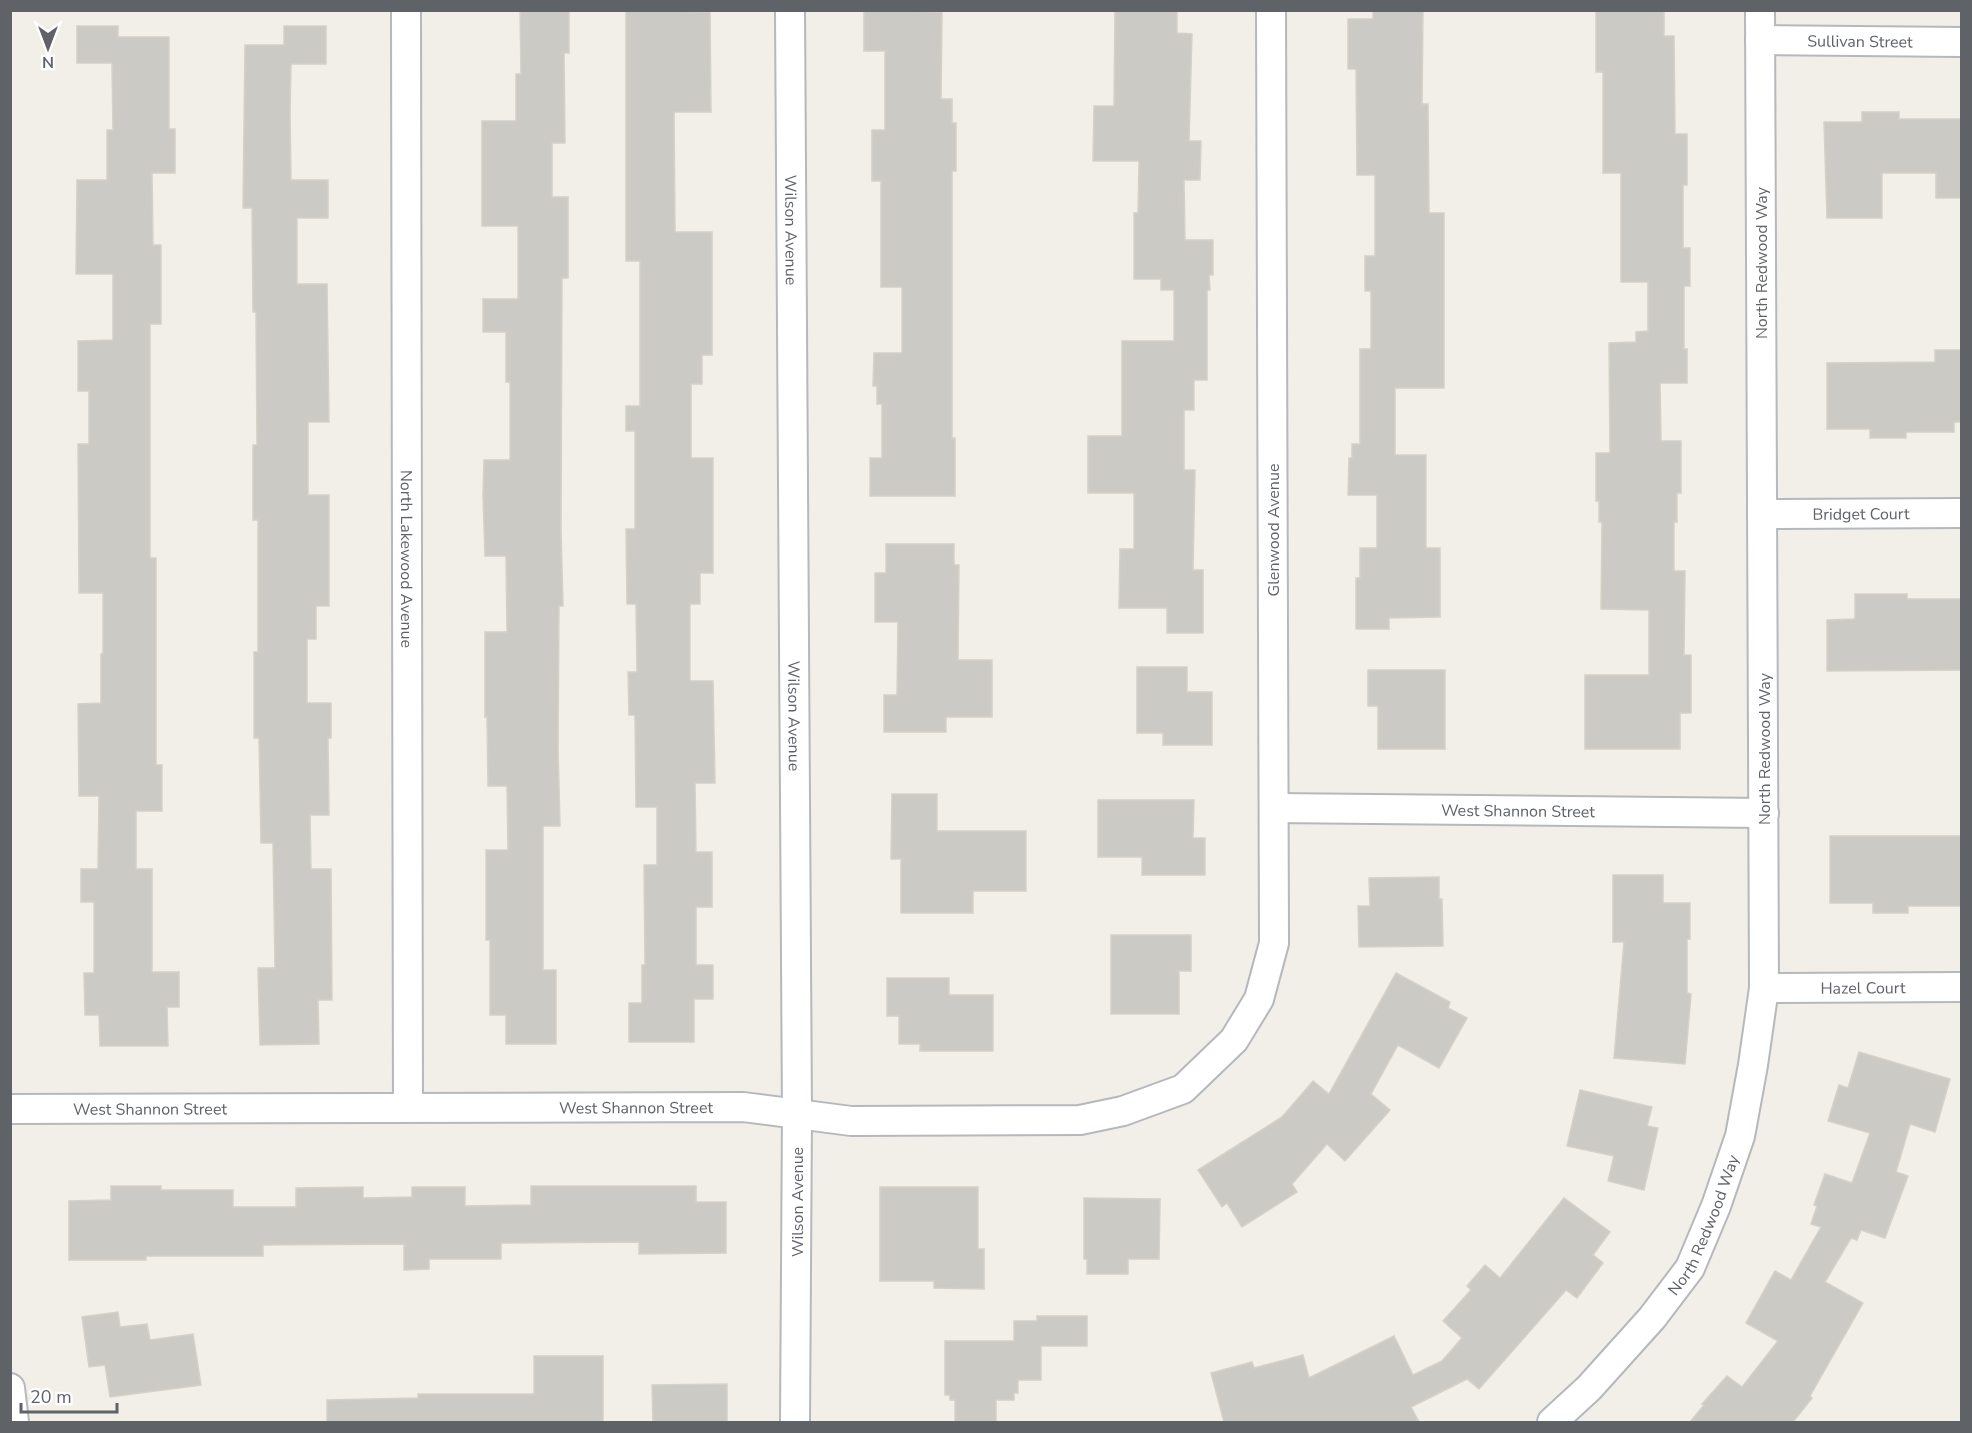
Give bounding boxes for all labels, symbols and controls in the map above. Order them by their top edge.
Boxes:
north arrow [18,18,78,78]
street label: Sullivan Street [1807,30,1913,54]
text: N [42,51,54,73]
street label: Wilson Avenue [779,175,802,285]
street label: North Redwood Way [1751,186,1773,339]
street label: Glenwood Avenue [1263,464,1285,596]
street label: North Lakewood Avenue [395,470,417,648]
street label: Bridget Court [1812,503,1910,526]
street label: Wilson Avenue [782,661,805,771]
street label: North Redwood Way [1754,672,1776,825]
street label: West Shannon Street [1441,800,1595,823]
street label: Hazel Court [1820,977,1906,1000]
street label: West Shannon Street [559,1097,713,1120]
street label: West Shannon Street [73,1098,227,1121]
street label: Wilson Avenue [787,1147,809,1257]
street label: North Redwood Way [1663,1151,1745,1300]
scale bar [21,1376,117,1414]
text: 20 m [30,1385,72,1409]

